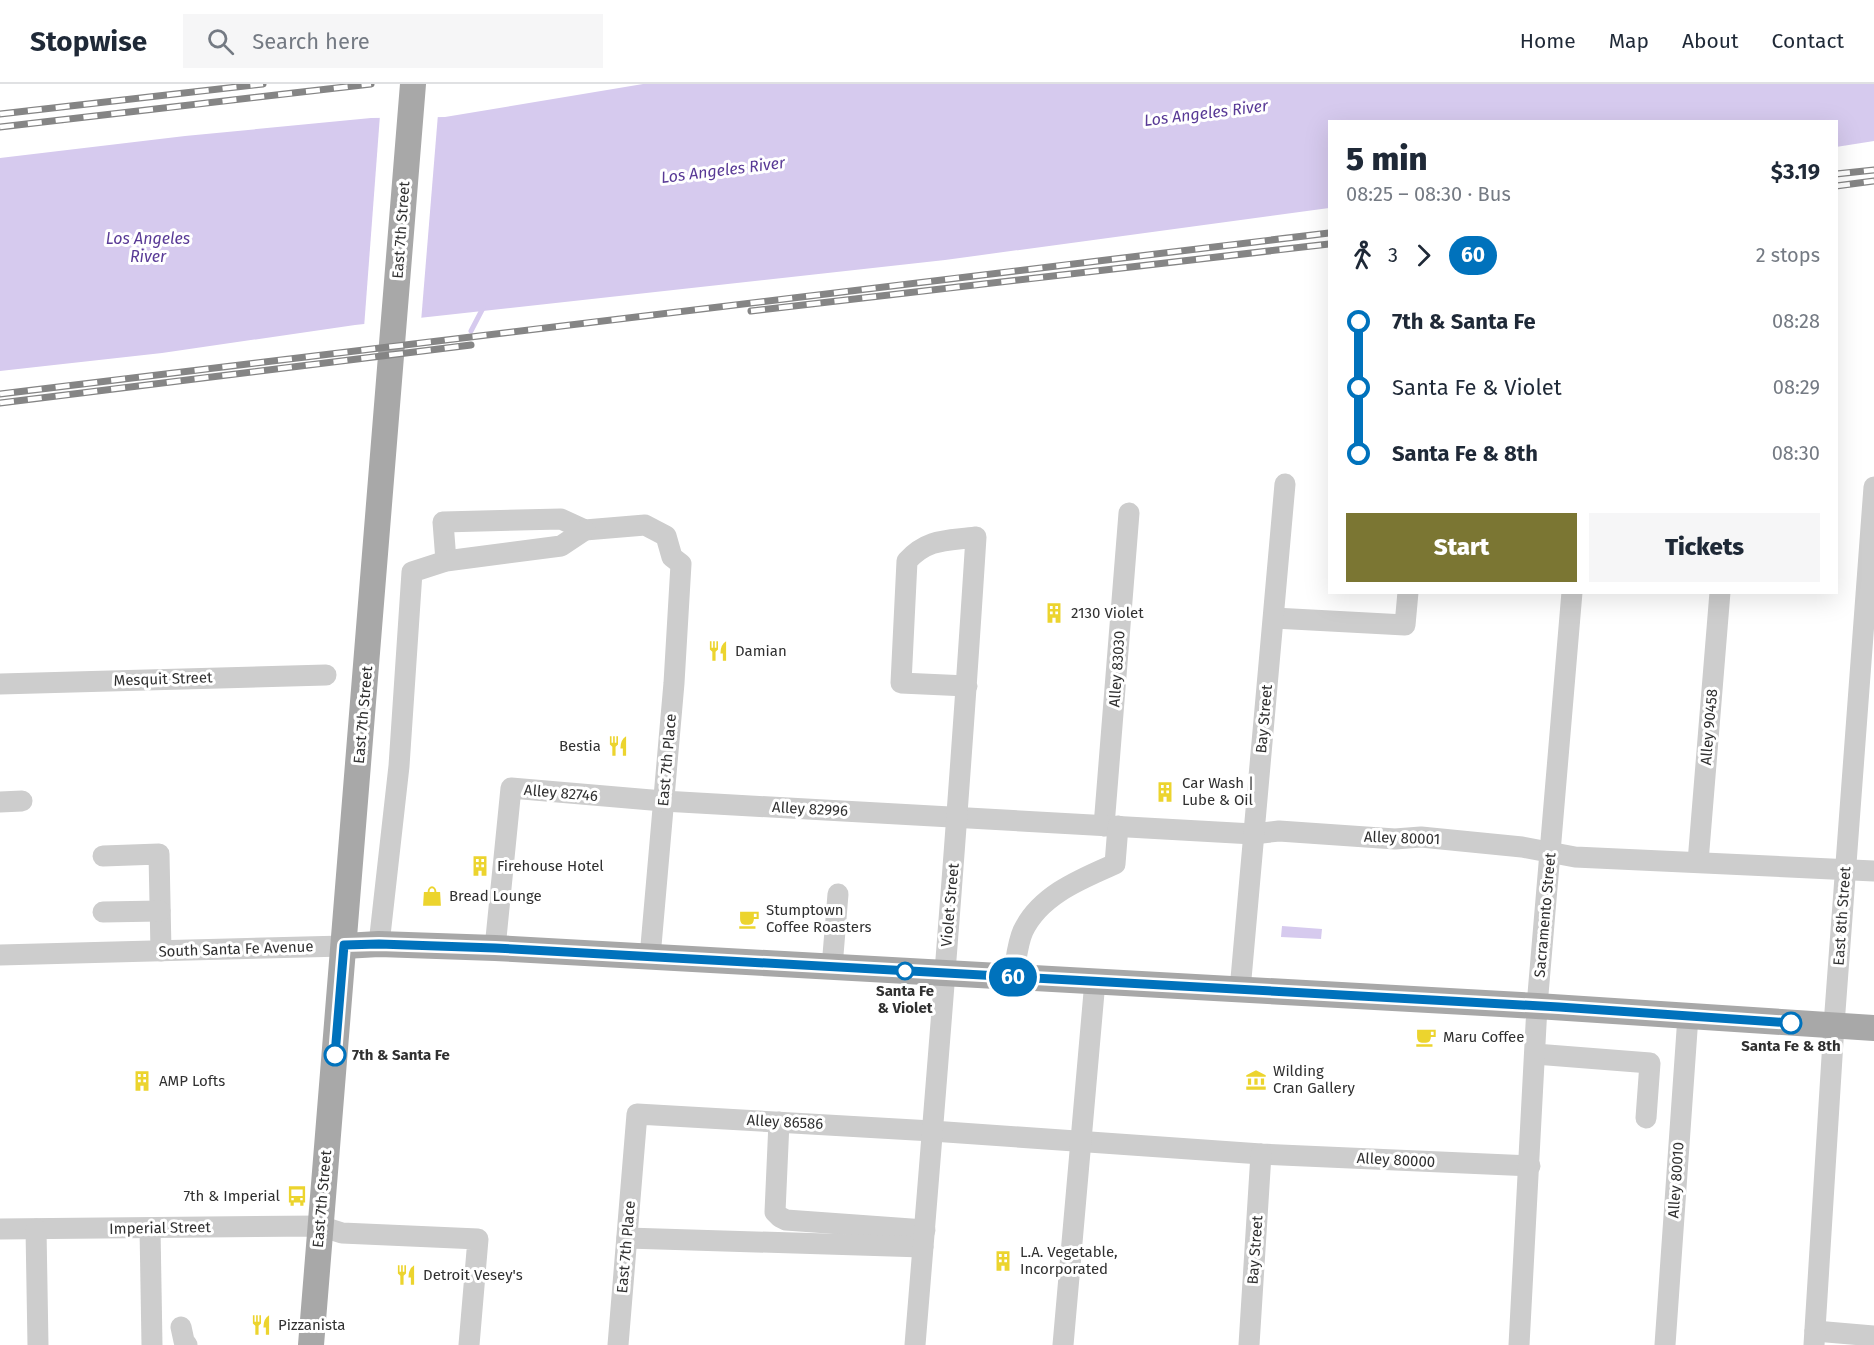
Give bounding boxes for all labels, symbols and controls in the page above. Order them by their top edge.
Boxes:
search box [183,14,603,68]
text: Stopwise [30,25,147,58]
icon: search [204,25,237,58]
text: Search here [252,28,370,55]
text: Home [1520,28,1576,54]
text: Map [1609,28,1649,54]
text: About [1682,28,1739,54]
text: Contact [1772,28,1844,54]
water label: Los Angeles River [1143,96,1270,130]
text: 5 min [1346,139,1428,179]
water label: Los Angeles River [660,153,787,187]
text: $3.19 [1771,158,1820,185]
street label: East 7th Street [389,180,413,279]
text: 08:25 – 08:30 · Bus [1346,182,1511,206]
water label: Los Angeles River [106,229,190,266]
icon: walk [1346,239,1379,272]
icon: forward [1407,239,1440,272]
text: 60 [1461,242,1485,268]
text: 3 [1388,243,1398,267]
text: 2 stops [1756,243,1820,267]
text: 7th & Santa Fe [1392,308,1536,335]
text: 08:28 [1772,309,1820,333]
text: Santa Fe & Violet [1392,374,1562,401]
text: 08:29 [1773,375,1820,399]
text: Santa Fe & 8th [1392,440,1538,467]
text: 08:30 [1772,441,1820,465]
button: Start [1346,513,1577,582]
button: Tickets [1589,513,1820,582]
building icon: 2130 Violet [1042,601,1066,625]
place label: 2130 Violet [1071,604,1144,622]
street label: Alley 83030 [1105,630,1129,708]
restaurant icon: Damian [706,639,730,663]
place label: Damian [735,642,787,660]
street label: East 7th Street [350,665,376,764]
street label: Mesquit Street [113,668,213,690]
street label: Bay Street [1252,683,1276,754]
street label: Alley 90458 [1697,688,1721,766]
street label: East 7th Place [654,713,680,807]
restaurant icon: Bestia [606,734,630,758]
place label: Bestia [559,737,601,755]
place label: Car Wash | Lube & Oil [1182,774,1254,809]
building icon: Car Wash | Lube & Oil [1153,780,1177,804]
street label: Alley 82746 [523,781,599,805]
street label: Alley 82996 [772,798,848,820]
street label: Alley 80001 [1364,828,1440,848]
street label: Sacramento Street [1531,851,1559,978]
building icon: Firehouse Hotel [468,854,492,878]
place label: Firehouse Hotel [497,857,604,875]
street label: Violet Street [937,862,963,948]
street label: East 8th Street [1830,865,1854,966]
shop icon: Bread Lounge [420,884,444,908]
place label: Bread Lounge [449,887,542,905]
place label: Stumptown Coffee Roasters [766,901,872,936]
cafe icon: Stumptown Coffee Roasters [737,907,761,931]
street label: South Santa Fe Avenue [158,937,314,961]
line badge: 60 [986,958,1040,996]
marker: Santa Fe & Violet [896,962,914,980]
text: 60 [1001,964,1025,990]
place label: Santa Fe & Violet [876,982,934,1017]
marker: Santa Fe & 8th [1780,1012,1802,1034]
cafe icon: Maru Coffee [1414,1025,1438,1049]
place label: Maru Coffee [1443,1028,1524,1046]
place label: Santa Fe & 8th [1741,1037,1841,1055]
marker: 7th & Santa Fe [324,1044,346,1066]
place label: 7th & Santa Fe [352,1046,450,1064]
place label: Wilding Cran Gallery [1273,1062,1356,1097]
museum icon: Wilding Cran Gallery [1244,1068,1268,1092]
building icon: AMP Lofts [130,1069,154,1093]
place label: AMP Lofts [159,1072,225,1090]
street label: Alley 86586 [746,1111,824,1133]
street label: Alley 80010 [1664,1141,1688,1219]
street label: East 7th Street [309,1149,335,1248]
street label: Alley 80000 [1356,1149,1436,1171]
bus stop icon: 7th & Imperial [285,1184,309,1208]
place label: 7th & Imperial [183,1187,281,1205]
street label: East 7th Place [613,1200,639,1294]
street label: Bay Street [1244,1214,1266,1285]
street label: Imperial Street [109,1218,211,1238]
place label: L.A. Vegetable, Incorporated [1020,1243,1118,1278]
building icon: L.A. Vegetable, Incorporated [991,1249,1015,1273]
restaurant icon: Detroit Vesey's [394,1263,418,1287]
place label: Detroit Vesey's [423,1266,523,1284]
restaurant icon: Pizzanista [249,1313,273,1337]
place label: Pizzanista [278,1316,346,1334]

